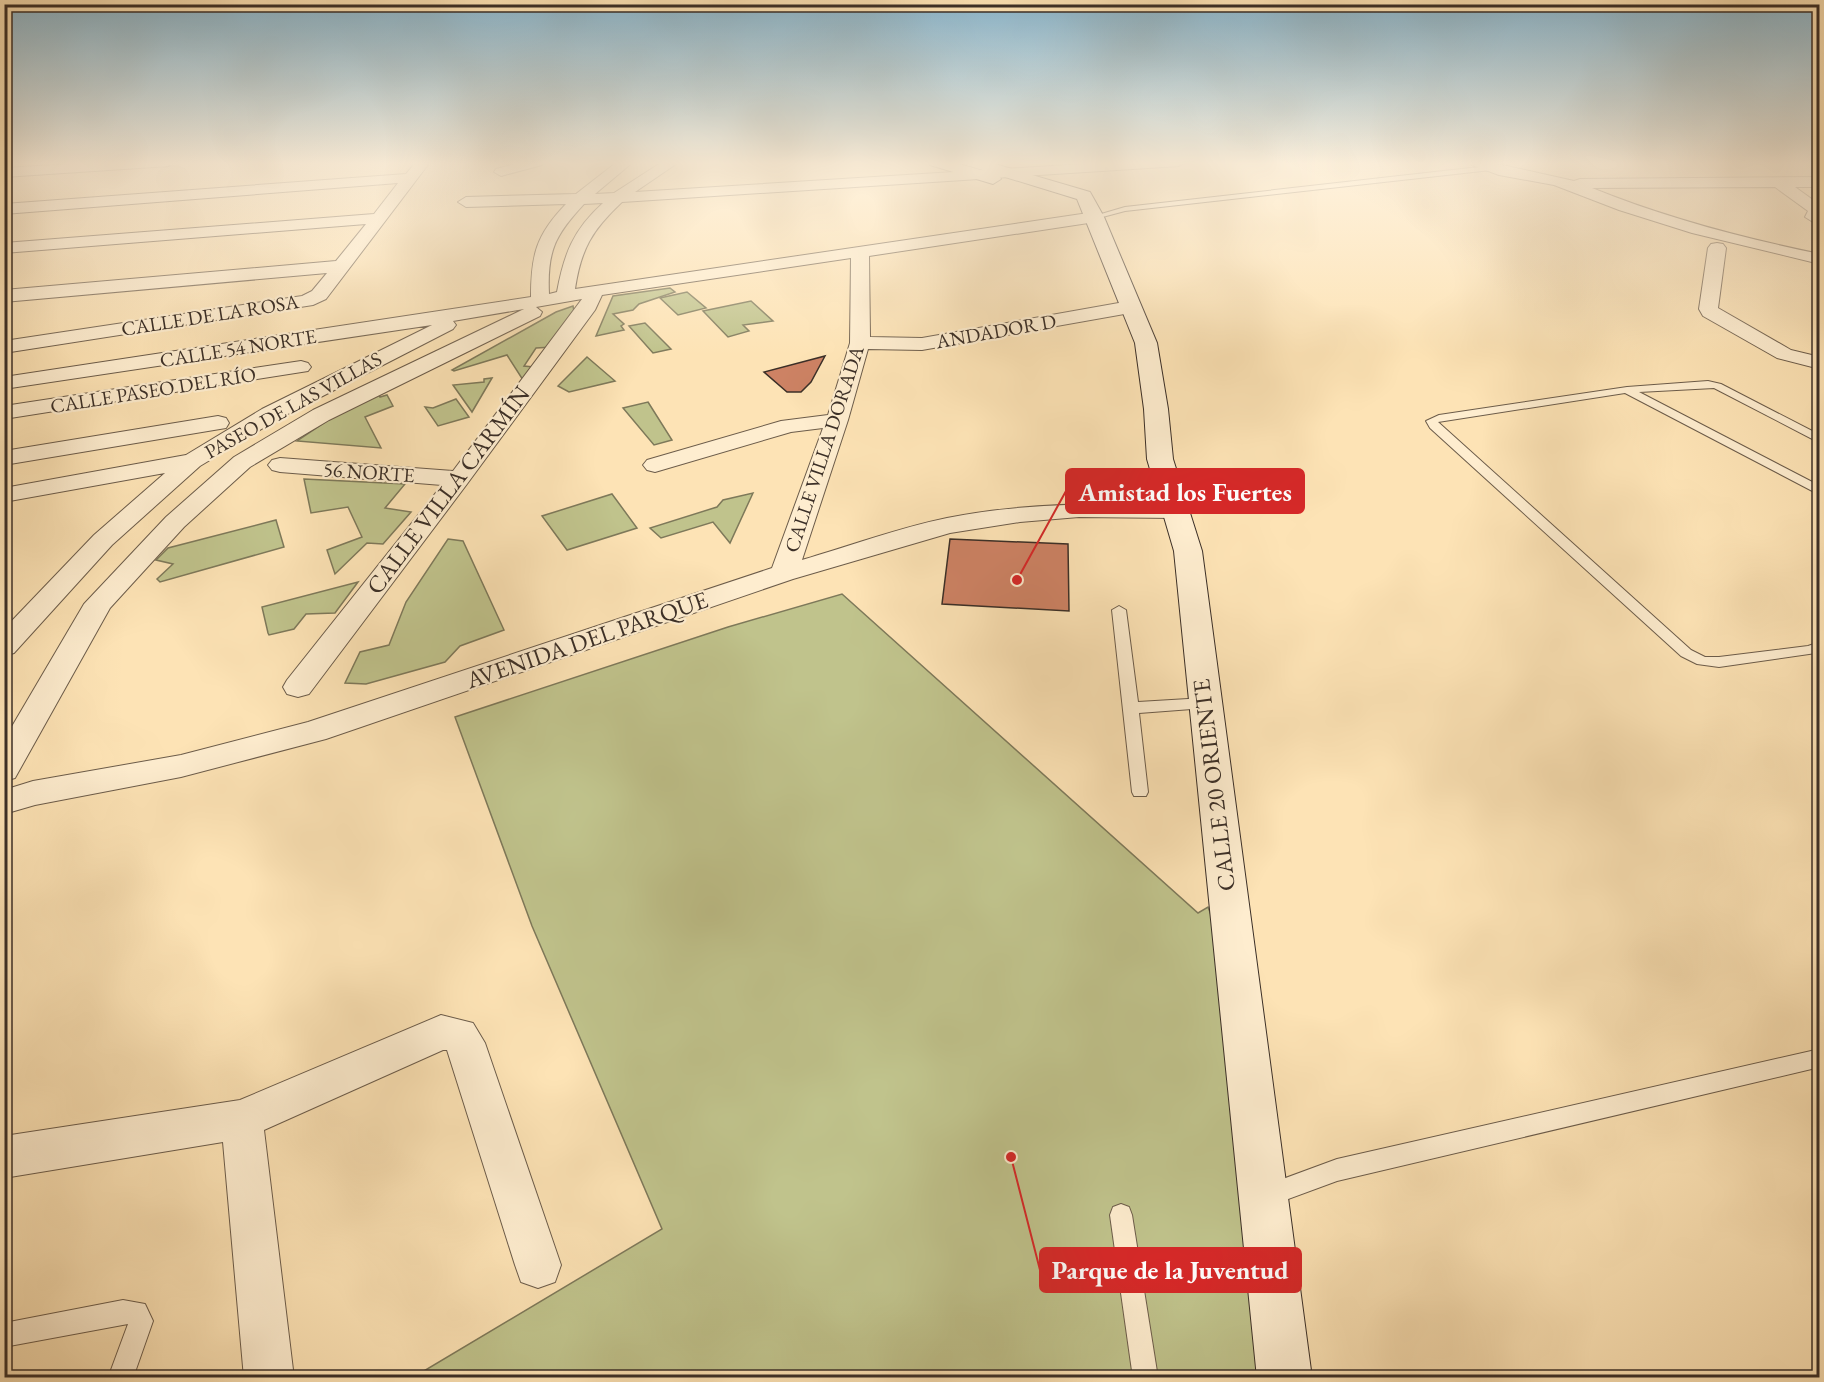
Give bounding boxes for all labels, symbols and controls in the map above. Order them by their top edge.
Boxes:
street label: CALLE DE LA ROSA [119,288,301,342]
street label: ANDADOR D [933,308,1058,355]
street label: CALLE 54 NORTE [158,323,318,373]
street label: CALLE VILLA DORADA [778,342,870,556]
street label: PASEO DE LAS VILLAS [200,345,386,465]
street label: CALLE PASEO DEL RÍO [48,361,258,419]
street label: CALLE VILLA CARMÍN [359,379,536,600]
street label: 56 NORTE [323,456,415,488]
callout: Amistad los Fuertes [1066,469,1304,513]
text: Amistad los Fuertes [1077,475,1292,509]
street label: AVENIDA DEL PARQUE [461,584,712,696]
street label: CALLE 20 ORIENTE [1185,677,1242,893]
callout: Parque de la Juventud [1040,1248,1301,1292]
text: Parque de la Juventud [1051,1253,1289,1287]

